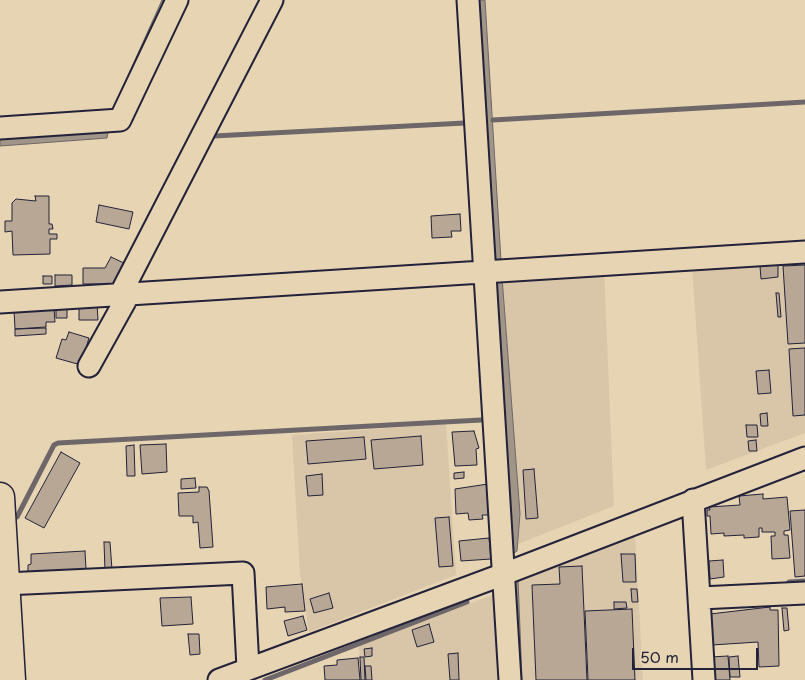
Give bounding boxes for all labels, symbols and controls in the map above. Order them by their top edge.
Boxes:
scale bar [635,638,761,670]
text: 50 m [640,645,679,668]

